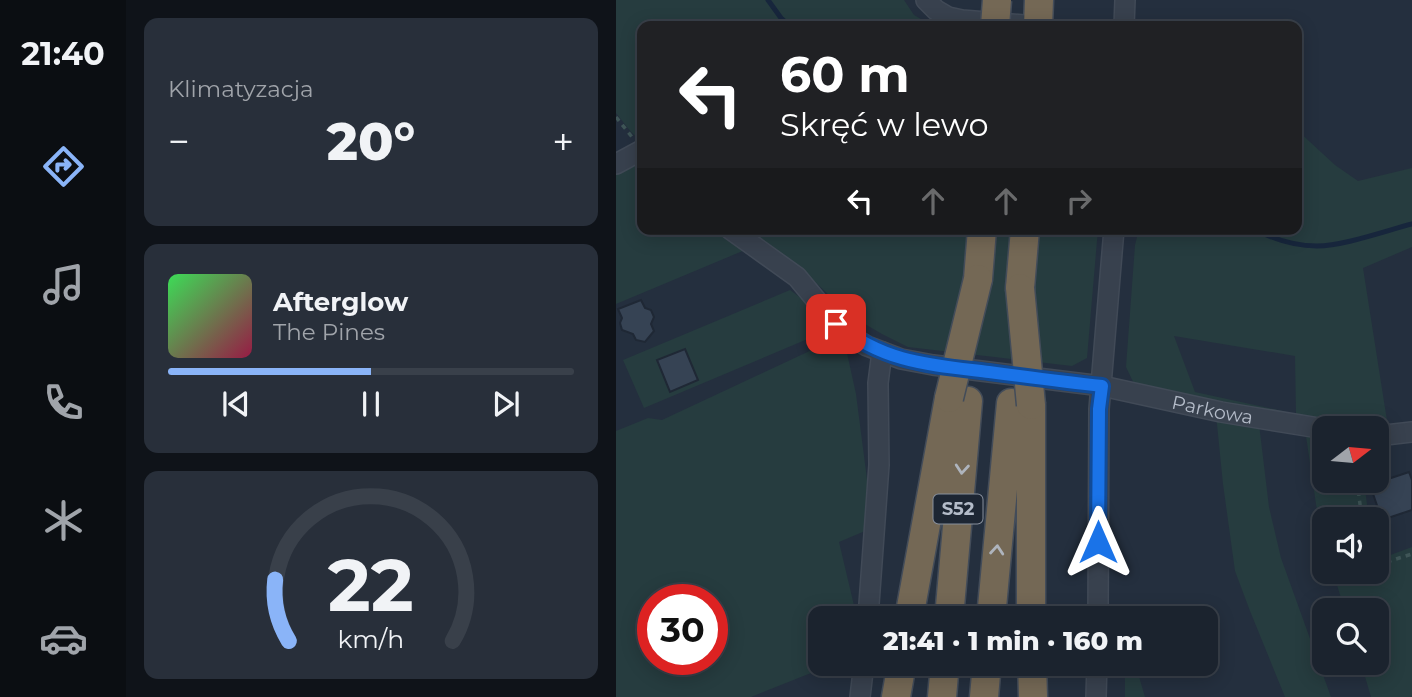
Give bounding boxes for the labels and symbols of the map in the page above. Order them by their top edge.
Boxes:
pin [806,294,866,354]
street label: Parkowa [1170,390,1255,429]
north arrow [1312,416,1390,494]
one-way arrow [955,464,970,475]
road number: S52 [934,494,982,524]
position arrow [1061,505,1135,579]
one-way arrow [989,544,1004,555]
speed limit sign: 30 [637,584,728,675]

